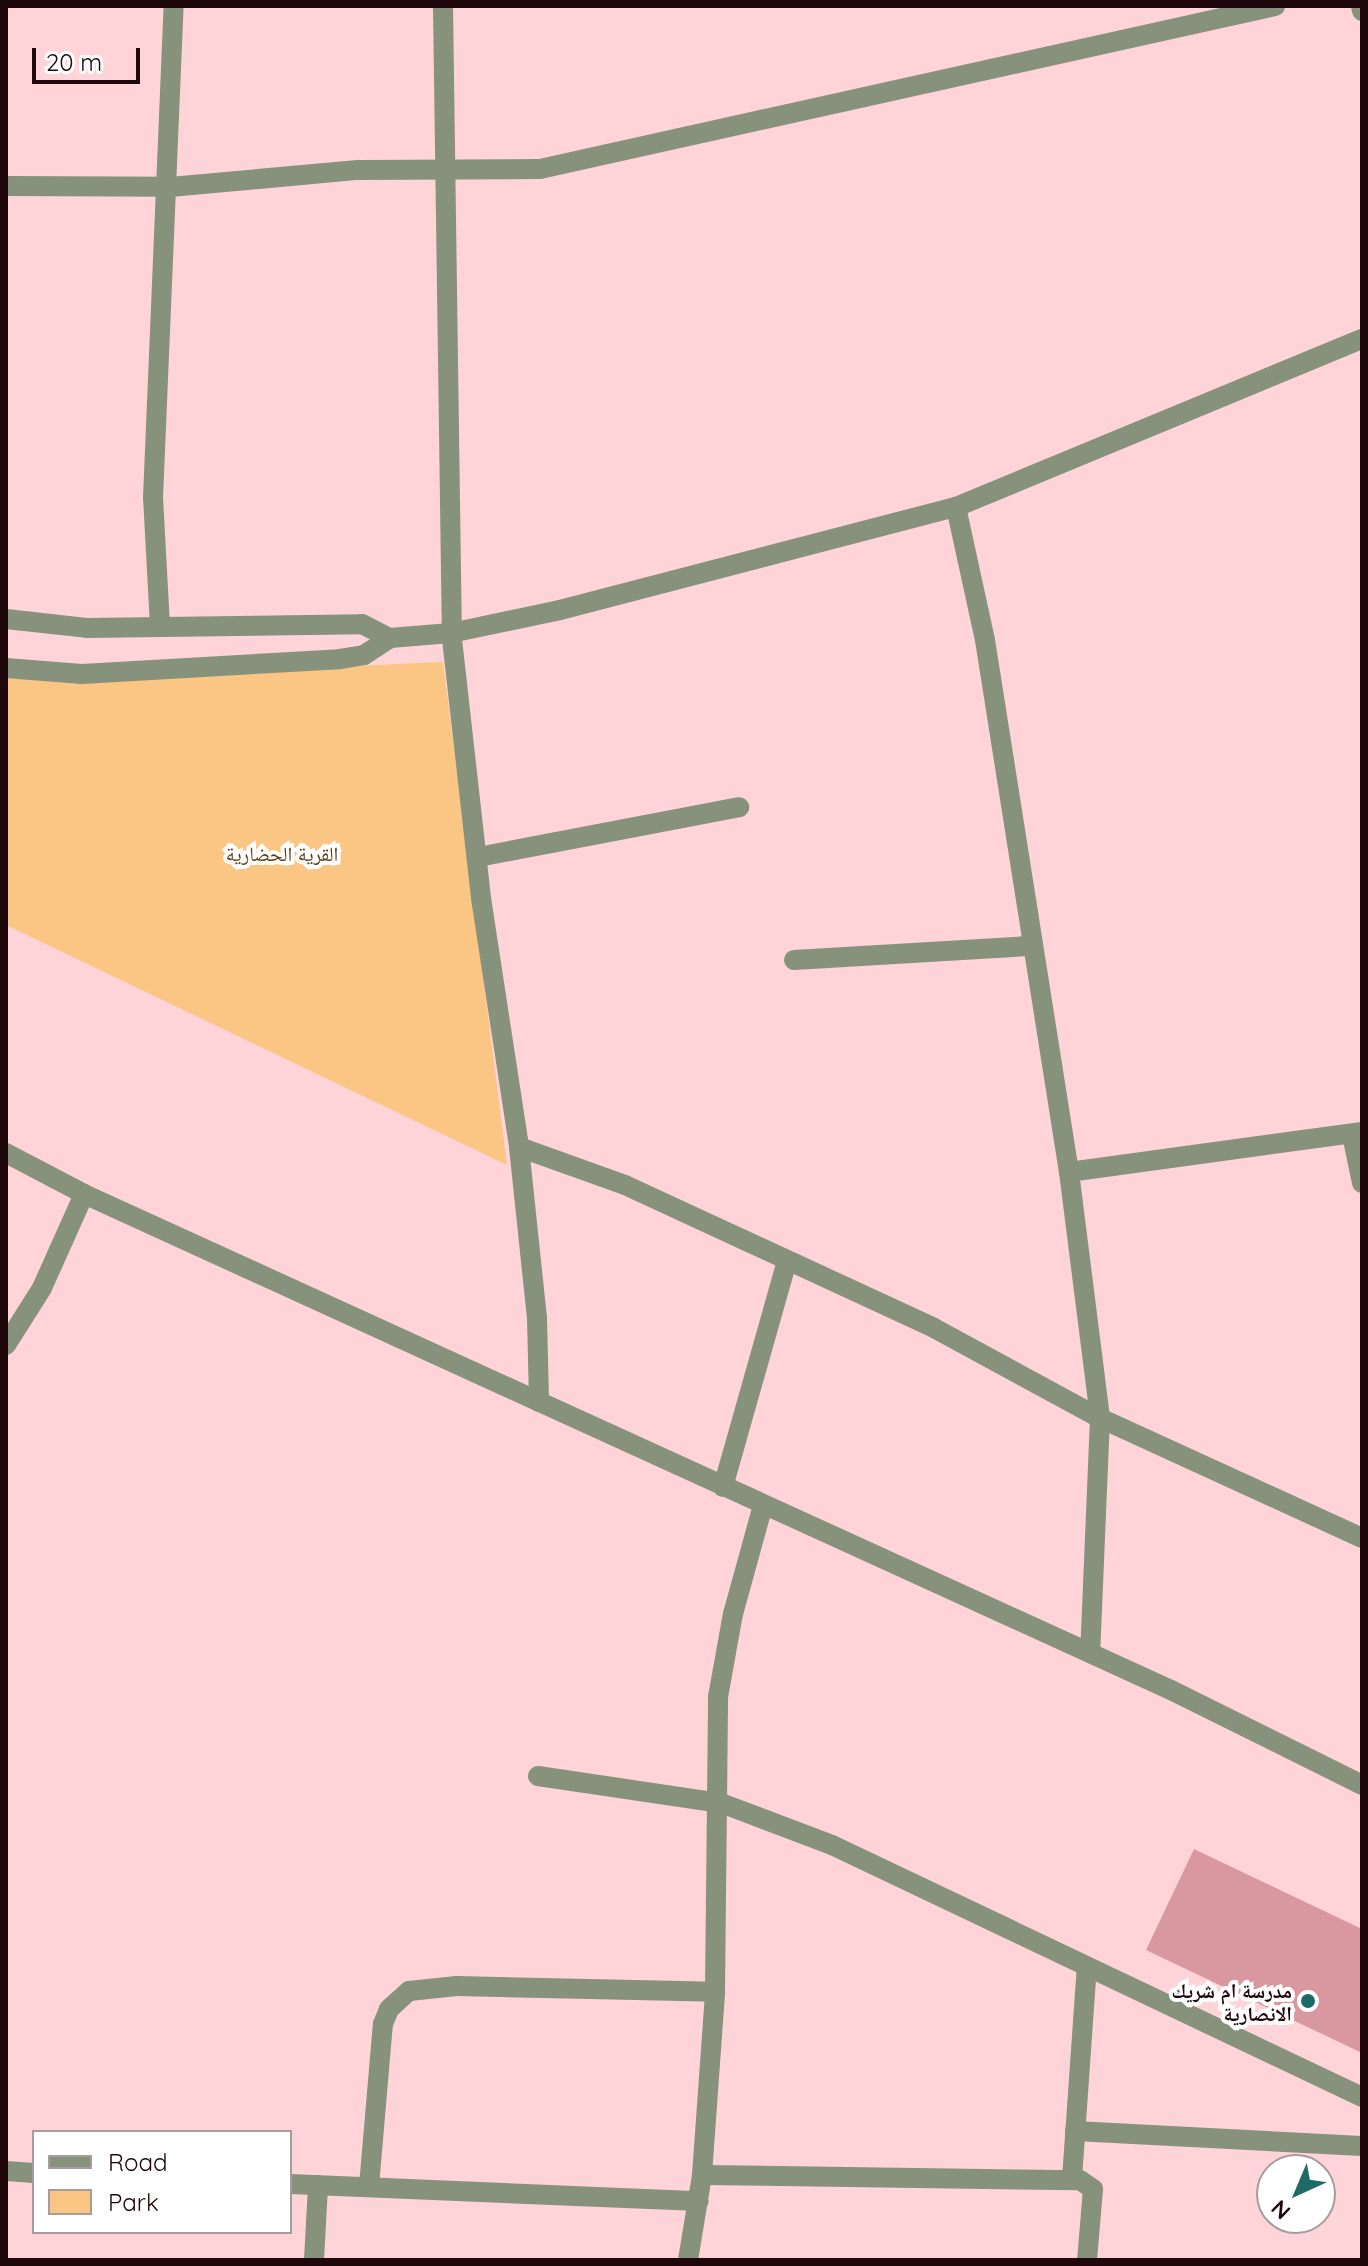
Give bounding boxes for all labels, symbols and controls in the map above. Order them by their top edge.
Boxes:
scale bar [36,32,144,82]
text: 20 m [46,47,102,77]
park label: القرية الحضارية [226,841,338,865]
place label: مدرسة ام شريك الانصارية [1171,1978,1292,2025]
marker: مدرسة ام شريك الانصارية [1299,1992,1317,2010]
legend [32,2130,292,2234]
text: Road [108,2147,168,2177]
north arrow [1256,2154,1336,2234]
text: Park [108,2187,159,2217]
text: N [1265,2194,1296,2226]

